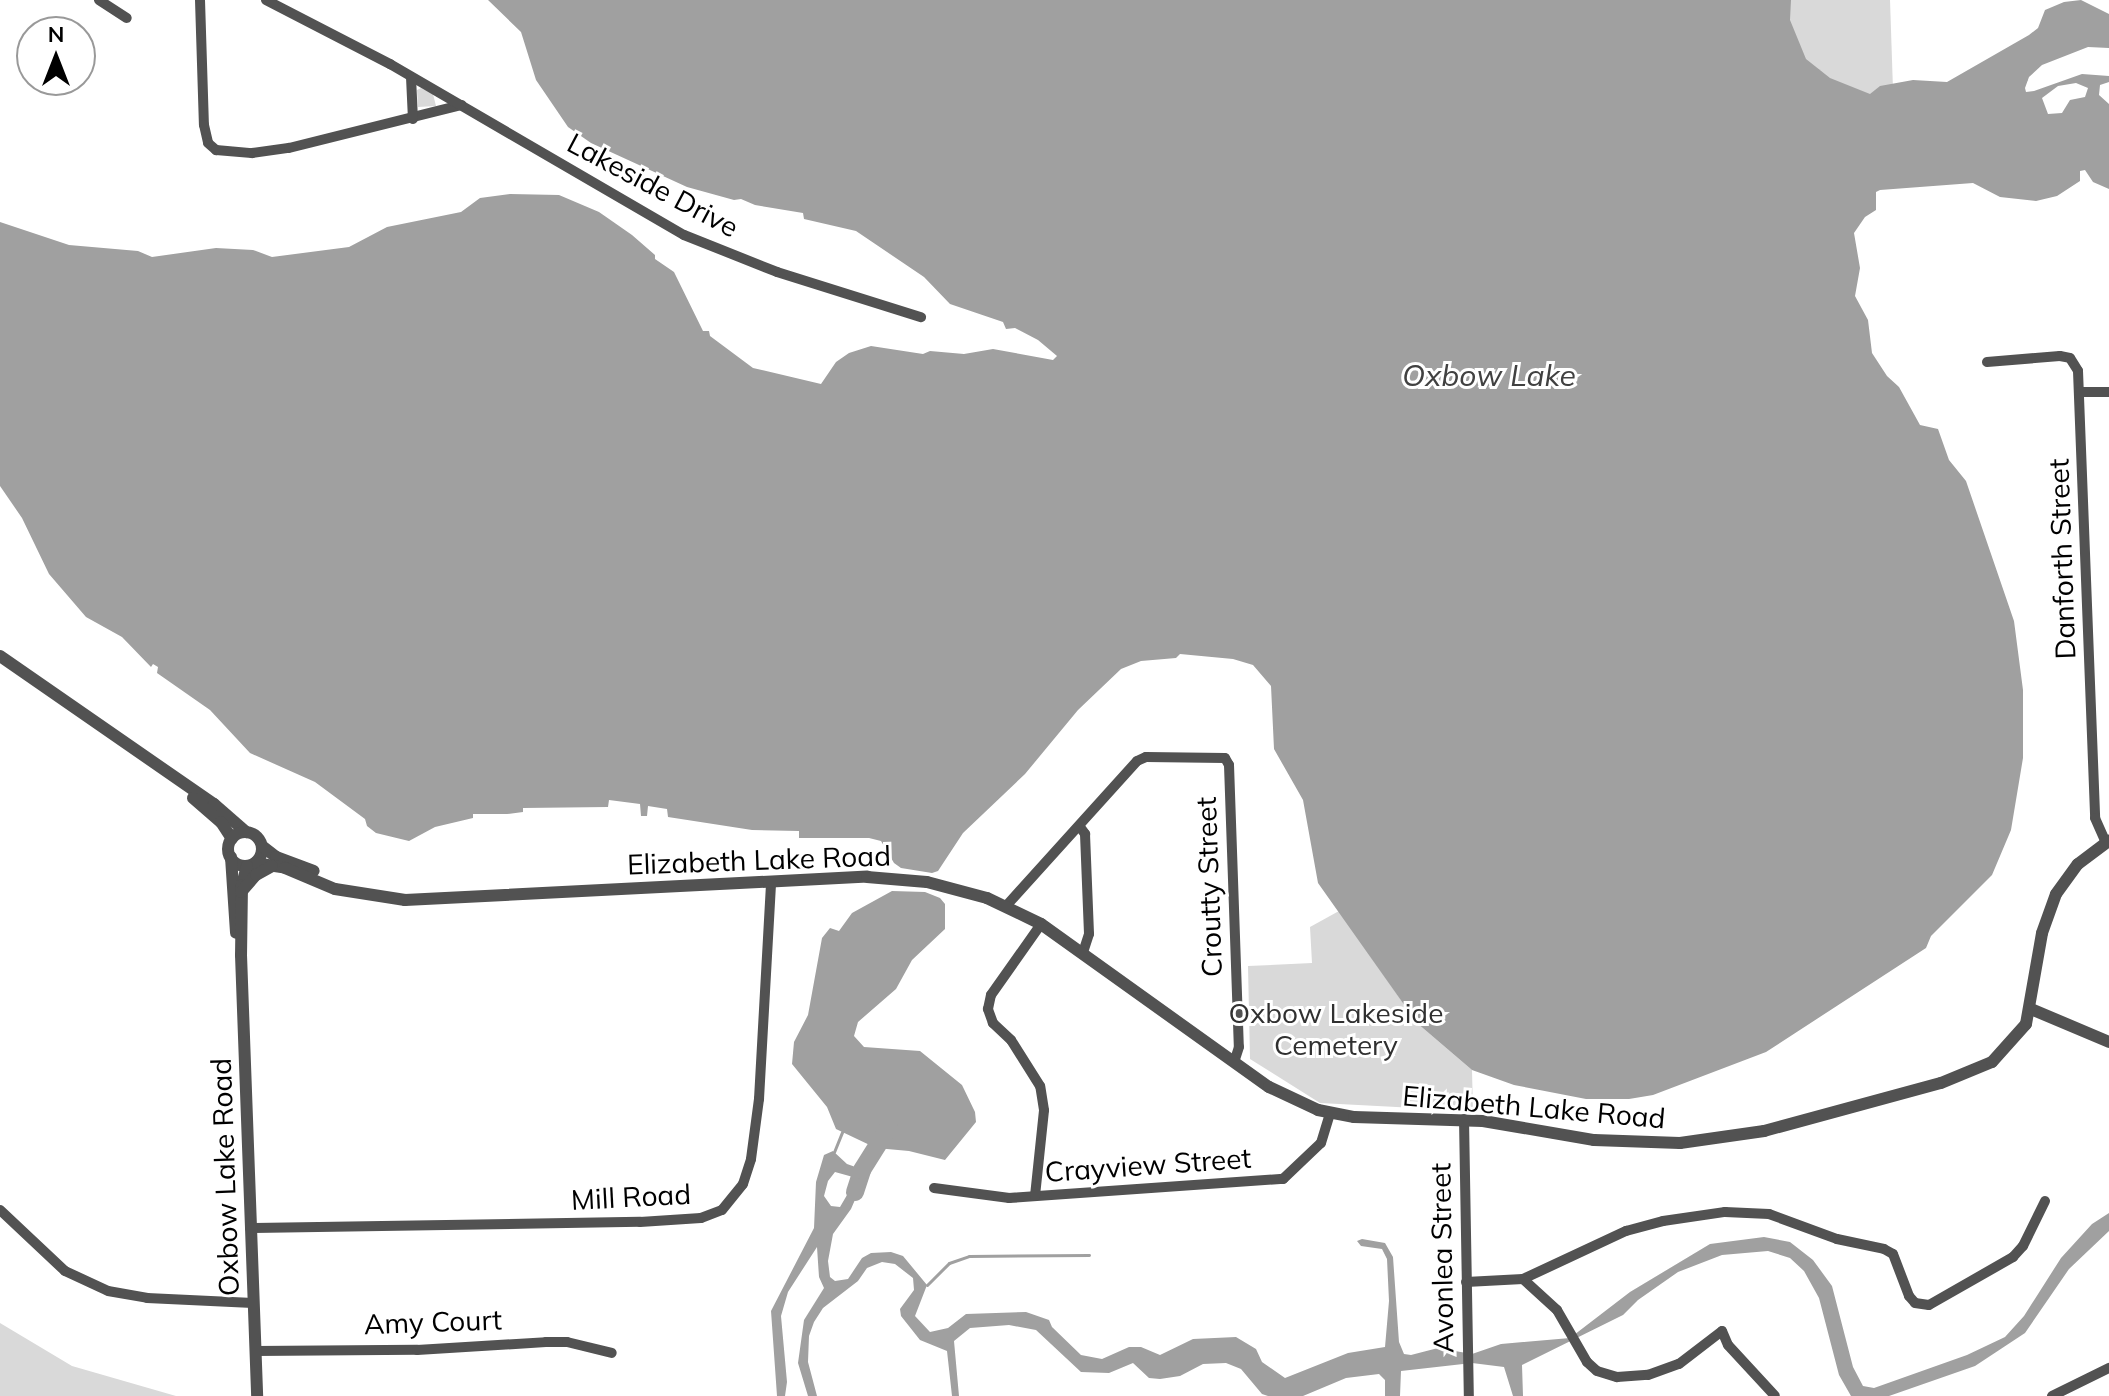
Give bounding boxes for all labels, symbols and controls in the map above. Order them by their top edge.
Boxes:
north arrow [16,16,96,96]
text: N [48,20,64,48]
street label: Lakeside Drive [562,126,744,244]
water label: Oxbow Lake [1402,357,1576,393]
street label: Danforth Street [2042,458,2082,660]
street label: Croutty Street [1189,796,1229,978]
street label: Elizabeth Lake Road [627,839,891,881]
park label: Oxbow Lakeside Cemetery [1229,996,1443,1062]
street label: Oxbow Lake Road [204,1057,246,1297]
street label: Elizabeth Lake Road [1401,1079,1667,1135]
street label: Crayview Street [1044,1141,1252,1189]
street label: Avonlea Street [1424,1163,1460,1353]
street label: Mill Road [570,1177,692,1217]
street label: Amy Court [363,1303,503,1341]

